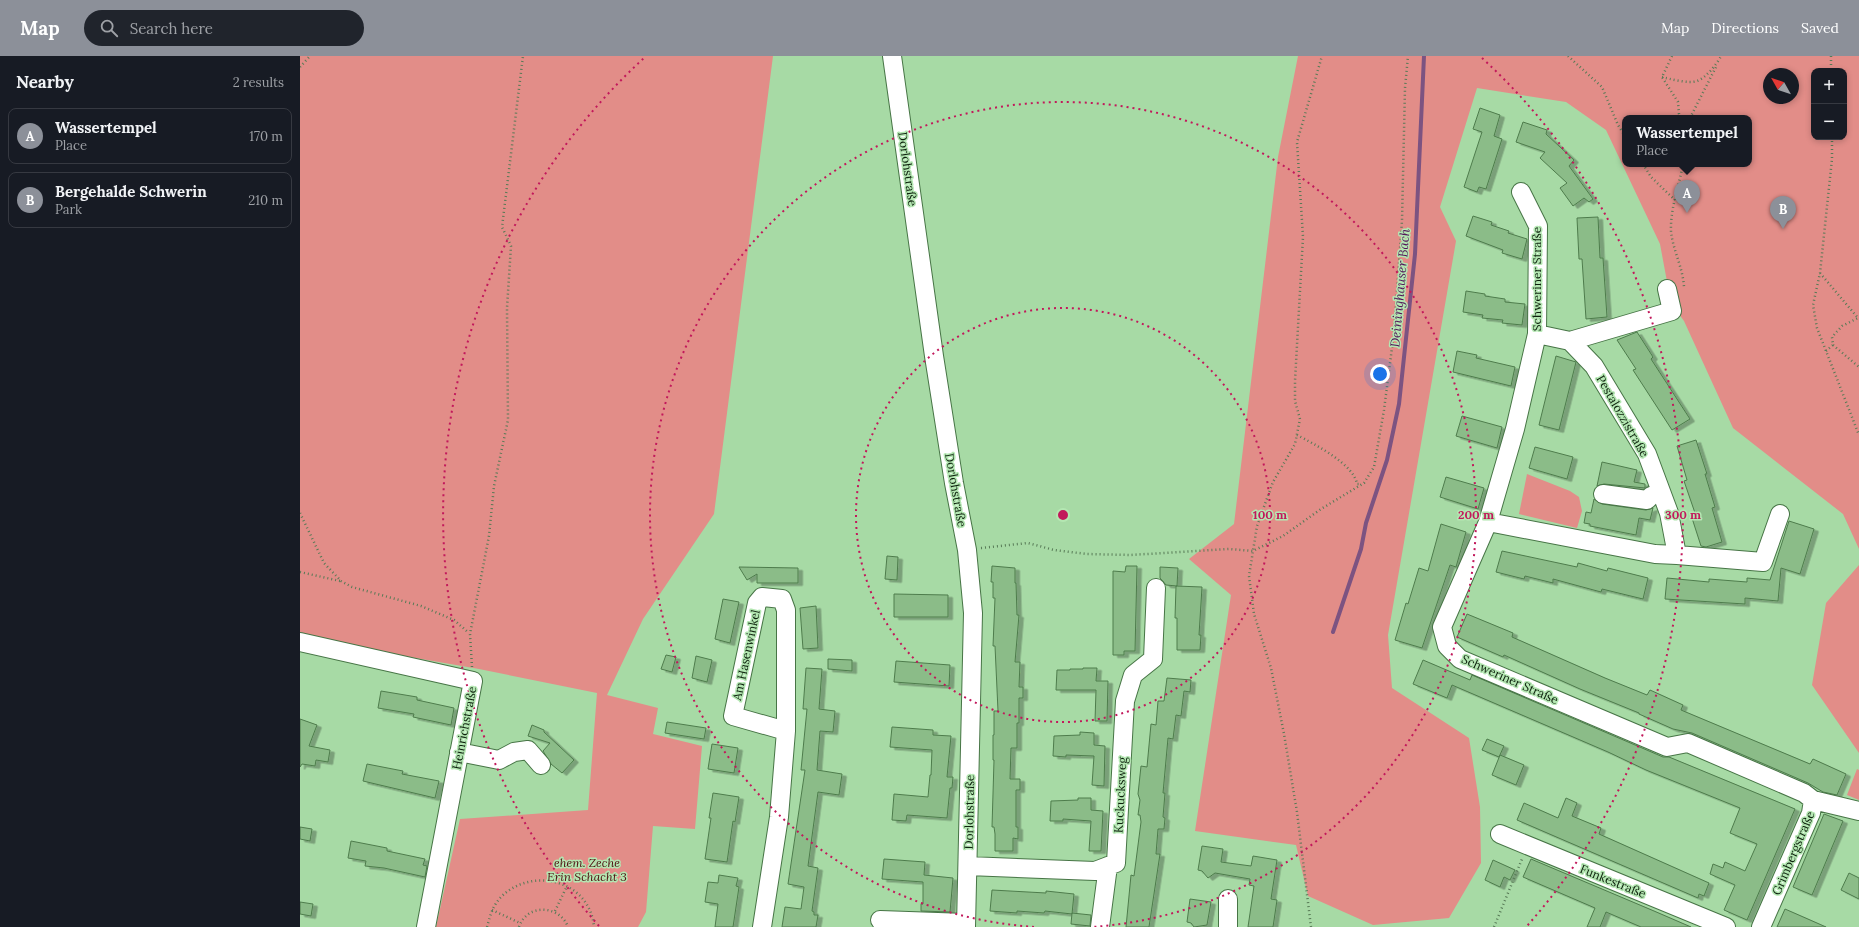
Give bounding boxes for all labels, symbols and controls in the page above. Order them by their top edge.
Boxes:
search box [84,10,364,46]
text: Map [20,16,60,40]
icon: search [98,17,120,39]
text: Search here [130,19,213,38]
text: Map [1661,19,1689,37]
text: Directions [1711,19,1779,37]
text: Saved [1801,19,1839,37]
north arrow [1763,68,1799,104]
map controls [1811,68,1847,140]
button: + [1811,68,1847,104]
text: Nearby [16,71,74,93]
text: 2 results [233,74,284,91]
button: − [1811,104,1847,140]
popup [1622,115,1752,167]
text: Wassertempel [55,118,157,137]
text: Wassertempel [1636,123,1738,142]
text: A [26,128,34,145]
text: 170 m [249,128,283,145]
street label: Dorlohstraße [895,131,921,208]
text: Place [55,137,87,154]
text: Place [1636,142,1668,159]
pin: A [1674,180,1700,213]
text: Bergehalde Schwerin [55,182,207,201]
text: B [26,192,34,209]
text: 210 m [248,192,283,209]
pin: B [1770,196,1796,229]
text: Park [55,201,82,218]
street label: Schweriner Straße [1529,226,1544,331]
water label: Deininghauser Bach [1386,227,1414,348]
your location [1370,364,1390,384]
street label: Pestalozzistraße [1593,372,1653,460]
street label: Dorlohstraße [942,452,970,529]
text: 100 m [1253,507,1287,522]
text: 200 m [1458,507,1494,522]
text: 300 m [1665,507,1701,522]
centre of rings [1056,508,1070,522]
street label: Am Hasenwinkel [729,608,763,703]
street label: Schweriner Straße [1459,651,1561,707]
street label: Heinrichstraße [449,685,480,771]
street label: Kuckucksweg [1111,756,1130,833]
street label: Dorlohstraße [961,774,977,850]
street label: Grimbergstraße [1769,808,1818,897]
park label: ehem. Zeche Erin Schacht 3 [547,855,627,884]
street label: Funkestraße [1578,861,1649,901]

